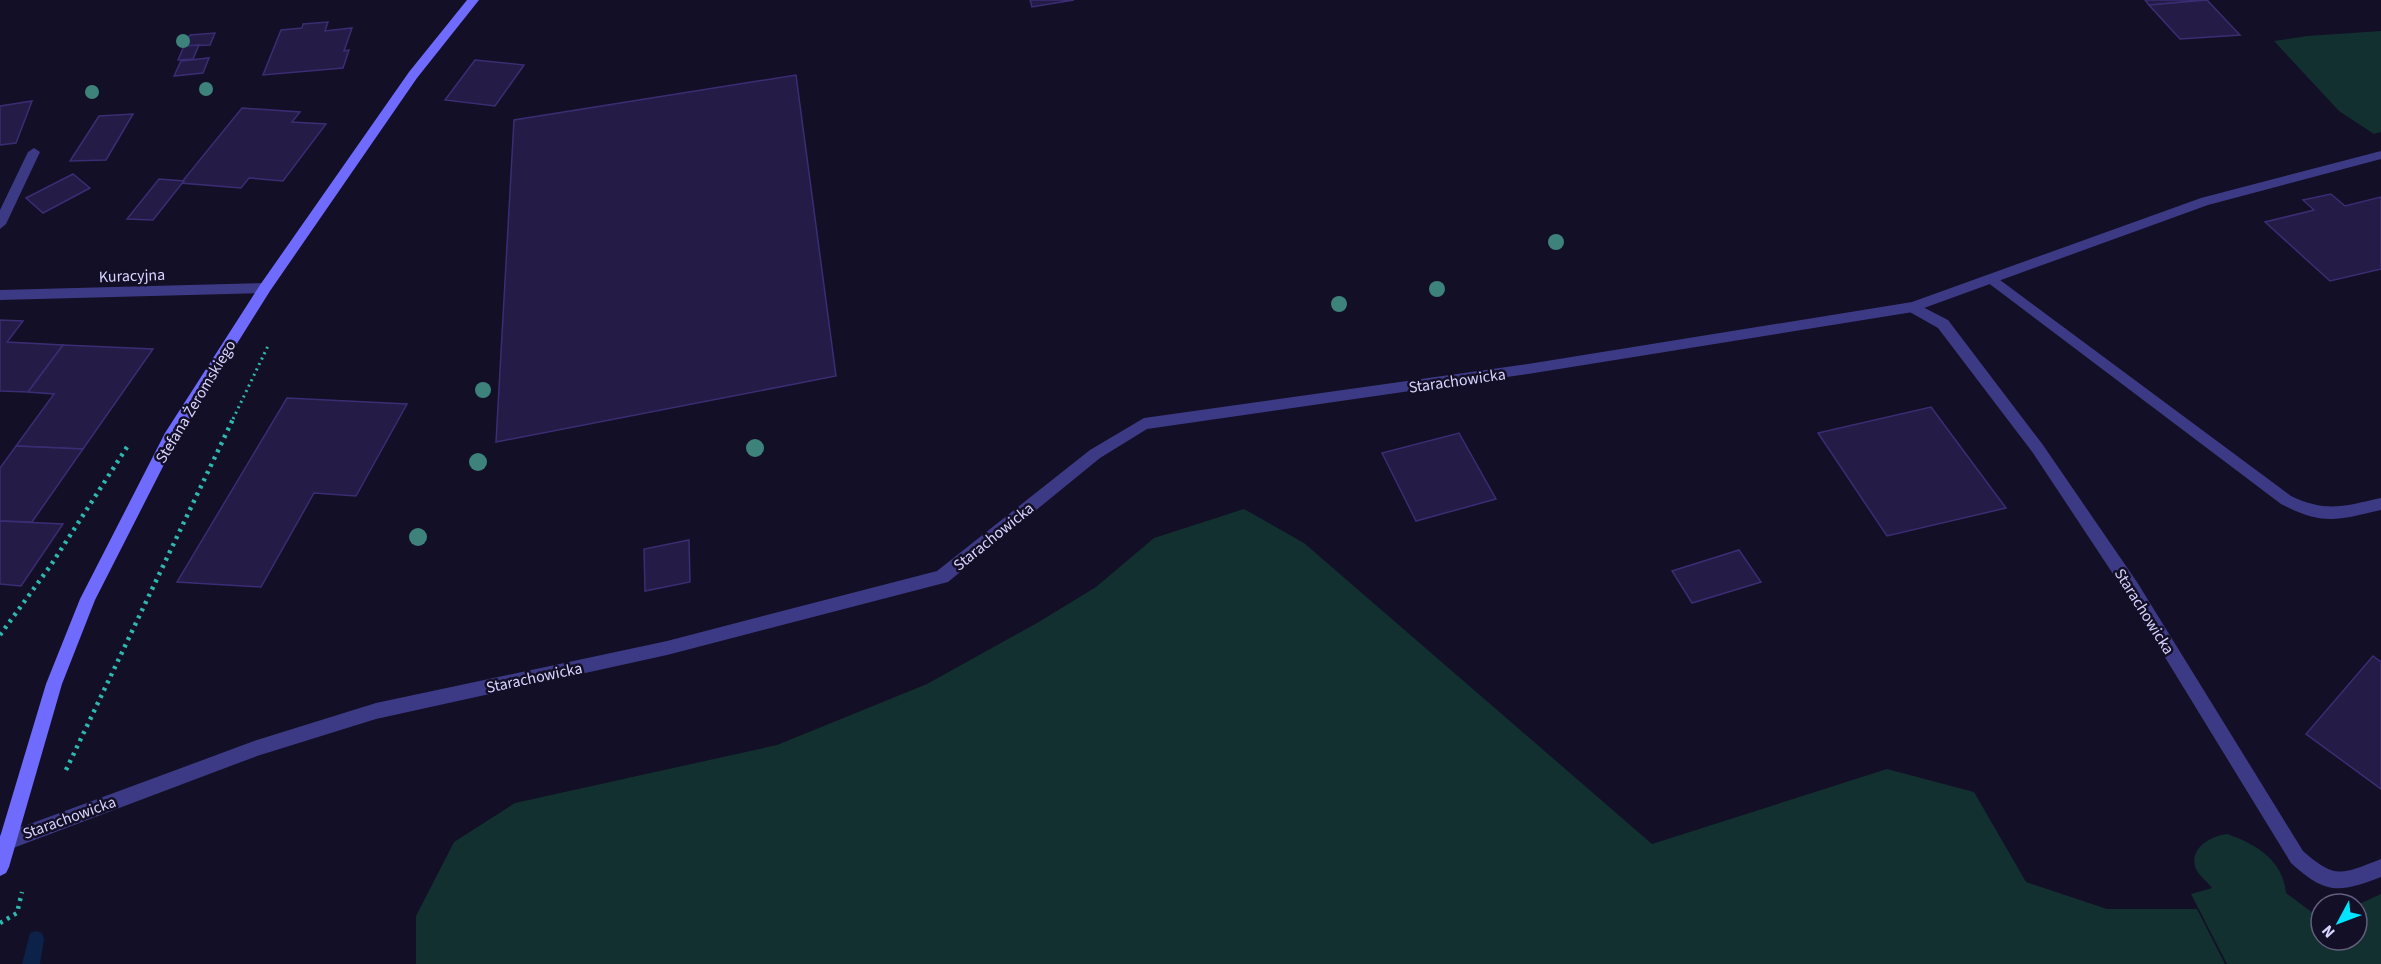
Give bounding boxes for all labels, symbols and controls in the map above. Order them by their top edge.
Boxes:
street label: Kuracyjna [98,264,166,288]
street label: Stefana Żeromskiego [150,336,241,467]
street label: Starachowicka [1407,363,1507,399]
street label: Starachowicka [949,497,1039,576]
street label: Starachowicka [2109,564,2179,659]
street label: Starachowicka [484,657,584,699]
street label: Starachowicka [20,791,119,845]
north arrow [2309,892,2369,952]
text: N [2317,920,2340,942]

